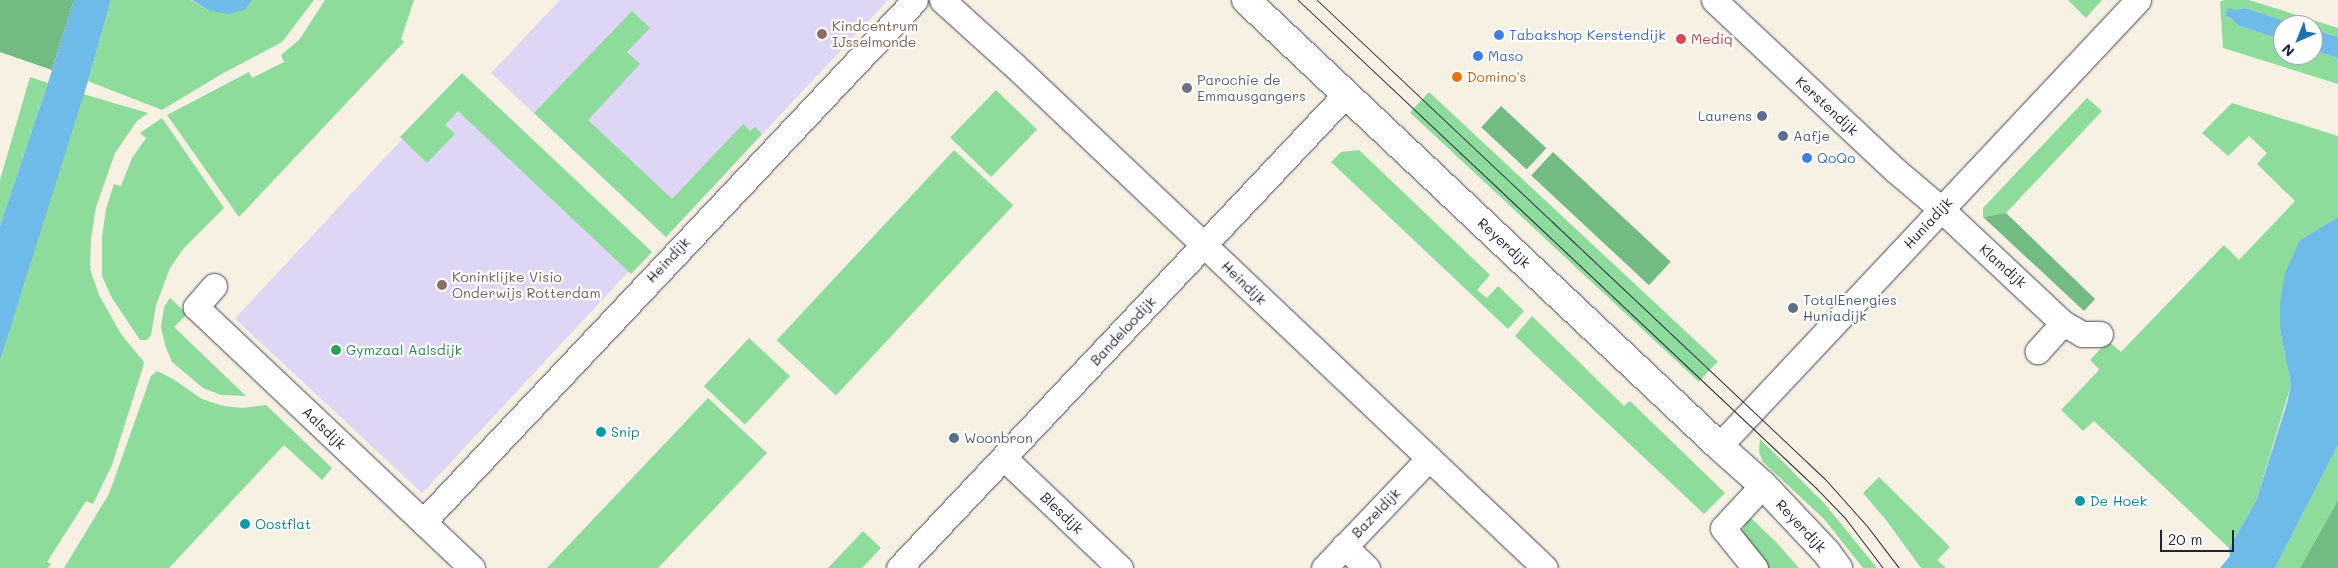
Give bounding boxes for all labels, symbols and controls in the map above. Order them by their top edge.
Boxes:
north arrow [2273,15,2323,65]
place label: Kindcentrum IJsselmonde [832,18,918,50]
place label: Tabakshop Kerstendijk [1509,27,1666,43]
marker: Kindcentrum IJsselmonde [816,28,828,40]
marker: Tabakshop Kerstendijk [1493,29,1505,41]
place label: Mediq [1691,31,1733,47]
marker: Mediq [1675,33,1687,45]
text: N [2278,40,2298,61]
place label: Maso [1488,48,1523,64]
marker: Maso [1472,50,1484,62]
place label: Domino's [1467,69,1526,85]
marker: Domino's [1451,71,1463,83]
place label: Parochie de Emmausgangers [1197,72,1306,104]
street label: Kerstendijk [1792,73,1862,139]
marker: Parochie de Emmausgangers [1181,82,1193,94]
place label: Laurens [1698,108,1752,124]
marker: Laurens [1756,110,1768,122]
place label: Aafje [1793,128,1830,144]
marker: Aafje [1777,130,1789,142]
place label: QoQo [1817,150,1855,166]
marker: QoQo [1801,152,1813,164]
street label: Huniadijk [1900,194,1956,252]
street label: Reyerdijk [1474,214,1534,272]
street label: Heindijk [643,234,693,286]
street label: Klamdijk [1976,241,2030,291]
street label: Heindijk [1218,258,1270,308]
place label: Koninklijke Visio Onderwijs Rotterdam [452,269,601,302]
marker: Koninklijke Visio Onderwijs Rotterdam [436,279,448,291]
place label: TotalEnergies Huniadijk [1803,292,1897,324]
street label: Bandeloodijk [1087,293,1159,369]
marker: TotalEnergies Huniadijk [1787,302,1799,314]
place label: Gymzaal Aalsdijk [346,342,462,358]
marker: Gymzaal Aalsdijk [330,344,342,356]
street label: Aalsdijk [299,403,349,453]
place label: Snip [611,424,640,440]
marker: Snip [595,426,607,438]
place label: Woonbron [964,430,1033,446]
marker: Woonbron [948,432,960,444]
street label: Bazeldijk [1348,485,1404,541]
street label: Blesdijk [1037,489,1087,537]
place label: De Hoek [2090,493,2147,509]
marker: De Hoek [2074,495,2086,507]
street label: Reyerdijk [1772,496,1830,556]
place label: Oostflat [255,516,311,532]
marker: Oostflat [239,518,251,530]
scale bar [2163,520,2237,552]
text: 20 m [2168,529,2202,549]

